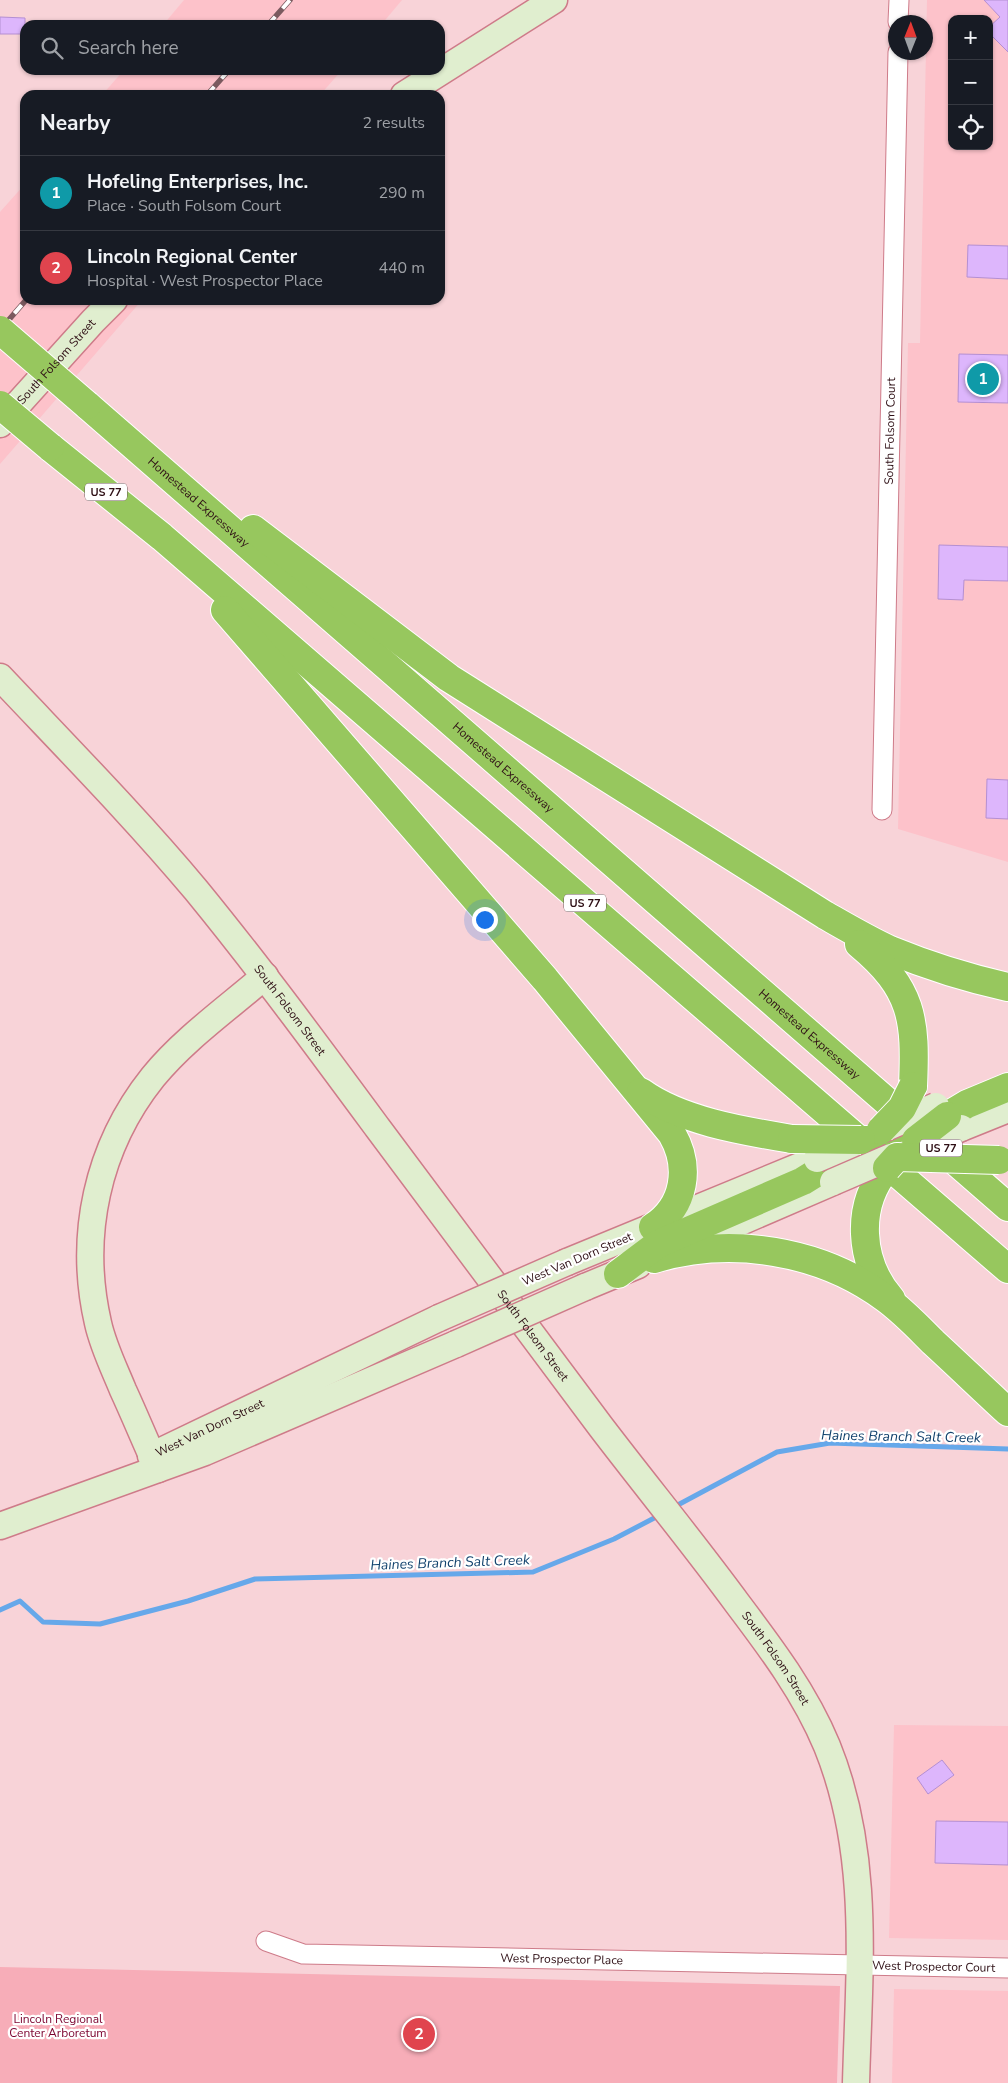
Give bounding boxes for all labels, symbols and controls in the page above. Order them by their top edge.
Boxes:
north arrow [888,15,933,60]
map controls [948,15,993,150]
button: + [948,15,993,60]
search box [20,20,445,75]
icon: search [38,34,66,62]
text: Search here [78,35,179,61]
button: − [948,60,993,105]
button: locate [948,105,993,150]
text: Nearby [40,109,110,137]
text: 2 results [363,112,425,134]
text: Hofeling Enterprises, Inc. [87,169,308,195]
text: 1 [51,182,61,204]
text: 290 m [378,182,425,204]
text: Place · South Folsom Court [87,195,281,217]
text: Lincoln Regional Center [87,244,297,270]
text: 2 [51,257,61,279]
text: 440 m [378,257,425,279]
text: Hospital · West Prospector Place [87,270,323,292]
street label: South Folsom Street [13,315,100,408]
pin: 1 [967,360,999,398]
street label: South Folsom Court [881,377,899,485]
street label: Homestead Expressway [144,453,254,551]
road number: US 77 [85,484,127,501]
street label: Homestead Expressway [449,719,558,817]
road number: US 77 [564,894,606,911]
your location [472,907,498,933]
street label: South Folsom Street [250,961,330,1060]
street label: Homestead Expressway [755,985,864,1083]
road number: US 77 [920,1140,962,1156]
street label: West Van Dorn Street [519,1228,635,1289]
street label: South Folsom Street [494,1286,573,1385]
street label: West Van Dorn Street [153,1395,267,1461]
water label: Haines Branch Salt Creek [821,1426,982,1447]
water label: Haines Branch Salt Creek [370,1550,531,1575]
street label: South Folsom Street [738,1608,814,1708]
street label: West Prospector Place [500,1950,623,1968]
street label: West Prospector Court [872,1957,996,1976]
park label: Lincoln Regional Center Arboretum [9,2011,107,2041]
pin: 2 [403,2015,435,2053]

